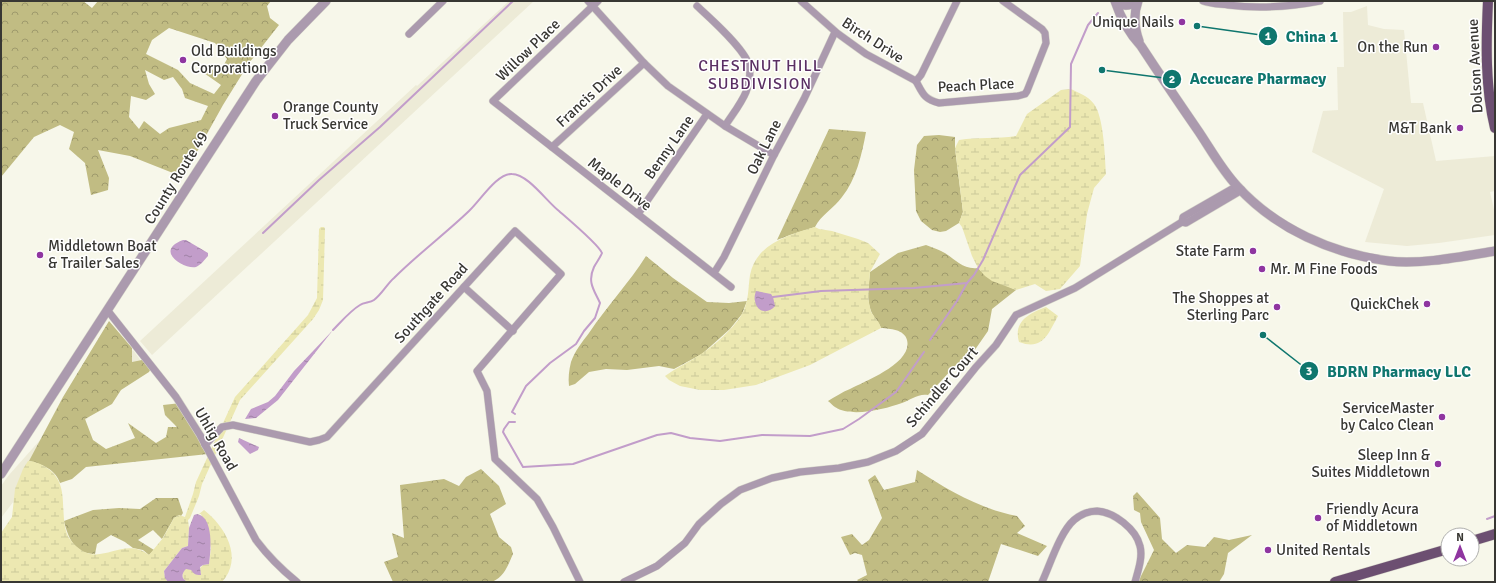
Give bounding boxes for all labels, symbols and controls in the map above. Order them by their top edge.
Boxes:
street label: Birch Drive [839,13,907,67]
place label: Unique Nails [1092,13,1174,31]
street label: Willow Place [492,15,564,85]
marker: Unique Nails [1177,17,1187,27]
street label: Dolson Avenue [1464,18,1486,114]
callout: China 1 [1258,22,1346,50]
text: China 1 [1286,27,1339,47]
text: 1 [1265,29,1272,44]
place label: On the Run [1357,38,1428,56]
place label: Old Buildings Corporation [191,42,277,77]
marker: On the Run [1431,42,1441,52]
marker: Old Buildings Corporation [178,55,188,65]
district label: CHESTNUT HILL SUBDIVISION [698,56,822,94]
street label: Francis Drive [552,61,626,131]
callout: Accucare Pharmacy [1162,65,1334,93]
text: Accucare Pharmacy [1190,69,1326,89]
text: 2 [1169,72,1175,87]
street label: Peach Place [937,74,1015,96]
place label: Orange County Truck Service [283,98,378,133]
marker: Orange County Truck Service [270,111,280,121]
street label: Benny Lane [640,112,698,182]
street label: Oak Lane [743,117,785,177]
place label: M&T Bank [1388,119,1452,137]
marker: M&T Bank [1455,123,1465,133]
street label: County Route 49 [140,128,212,228]
street label: Maple Drive [584,153,656,215]
place label: Middletown Boat & Trailer Sales [48,237,157,272]
place label: State Farm [1176,242,1245,260]
marker: State Farm [1248,246,1258,256]
marker: Middletown Boat & Trailer Sales [35,250,45,260]
street label: Southgate Road [390,259,472,347]
place label: Mr. M Fine Foods [1270,260,1378,278]
marker: Mr. M Fine Foods [1257,264,1267,274]
place label: The Shoppes at Sterling Parc [1172,289,1269,324]
place label: QuickChek [1350,295,1419,313]
marker: QuickChek [1422,299,1432,309]
marker: The Shoppes at Sterling Parc [1272,302,1282,312]
street label: Schindler Court [902,343,982,431]
callout: BDRN Pharmacy LLC [1299,357,1479,385]
text: BDRN Pharmacy LLC [1327,362,1471,382]
text: 3 [1306,364,1312,379]
place label: ServiceMaster by Calco Clean [1340,399,1434,434]
street label: Uhlig Road [191,404,241,474]
marker: ServiceMaster by Calco Clean [1437,412,1447,422]
place label: Sleep Inn & Suites Middletown [1311,446,1431,481]
marker: Sleep Inn & Suites Middletown [1433,459,1443,469]
place label: Friendly Acura of Middletown [1326,500,1419,535]
marker: Friendly Acura of Middletown [1313,513,1323,523]
north arrow [1440,527,1480,567]
text: N [1456,531,1464,544]
place label: United Rentals [1276,541,1371,559]
marker: United Rentals [1263,545,1273,555]

